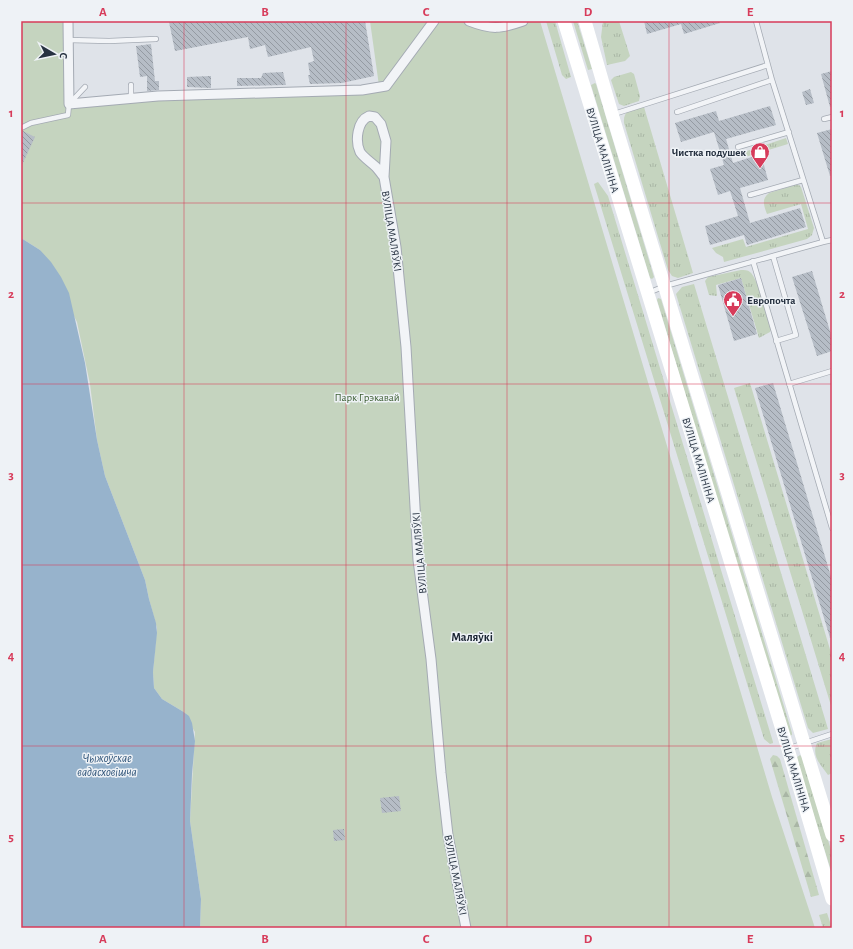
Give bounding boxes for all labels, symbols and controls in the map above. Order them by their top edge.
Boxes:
text: A [99,6,107,19]
text: B [261,6,269,19]
text: C [423,6,430,19]
text: D [584,6,593,19]
text: E [747,6,754,19]
north arrow [34,34,74,74]
text: С [57,52,69,59]
street label: ВУЛІЦА МАЛІНІНА [584,106,621,194]
text: 1 [9,107,13,120]
text: 1 [840,107,844,120]
shop icon: Чистка подушек [749,141,771,169]
place label: Чистка подушек [672,147,747,158]
street label: ВУЛІЦА МАЛЯЎКІ [380,190,403,272]
text: 2 [8,288,14,301]
text: 2 [839,288,845,301]
public building icon: Европочта [722,289,744,317]
place label: Европочта [747,295,795,306]
park label: Парк Грэкавай [334,392,400,403]
street label: ВУЛІЦА МАЛІНІНА [680,416,717,504]
text: 3 [8,469,14,482]
text: 3 [839,469,845,482]
street label: ВУЛІЦА МАЛЯЎКІ [410,512,429,594]
district label: Маляўкі [451,631,493,644]
text: 4 [8,650,15,663]
text: 4 [839,650,846,663]
street label: ВУЛІЦА МАЛІНІНА [775,725,812,813]
water label: Чыжоўскае вадасховішча [77,752,137,778]
text: 5 [8,831,14,844]
text: 5 [839,831,845,844]
street label: ВУЛІЦА МАЛЯЎКІ [442,834,469,916]
text: A [99,933,107,946]
text: B [261,933,269,946]
text: C [423,933,430,946]
text: D [584,933,593,946]
text: E [747,933,754,946]

